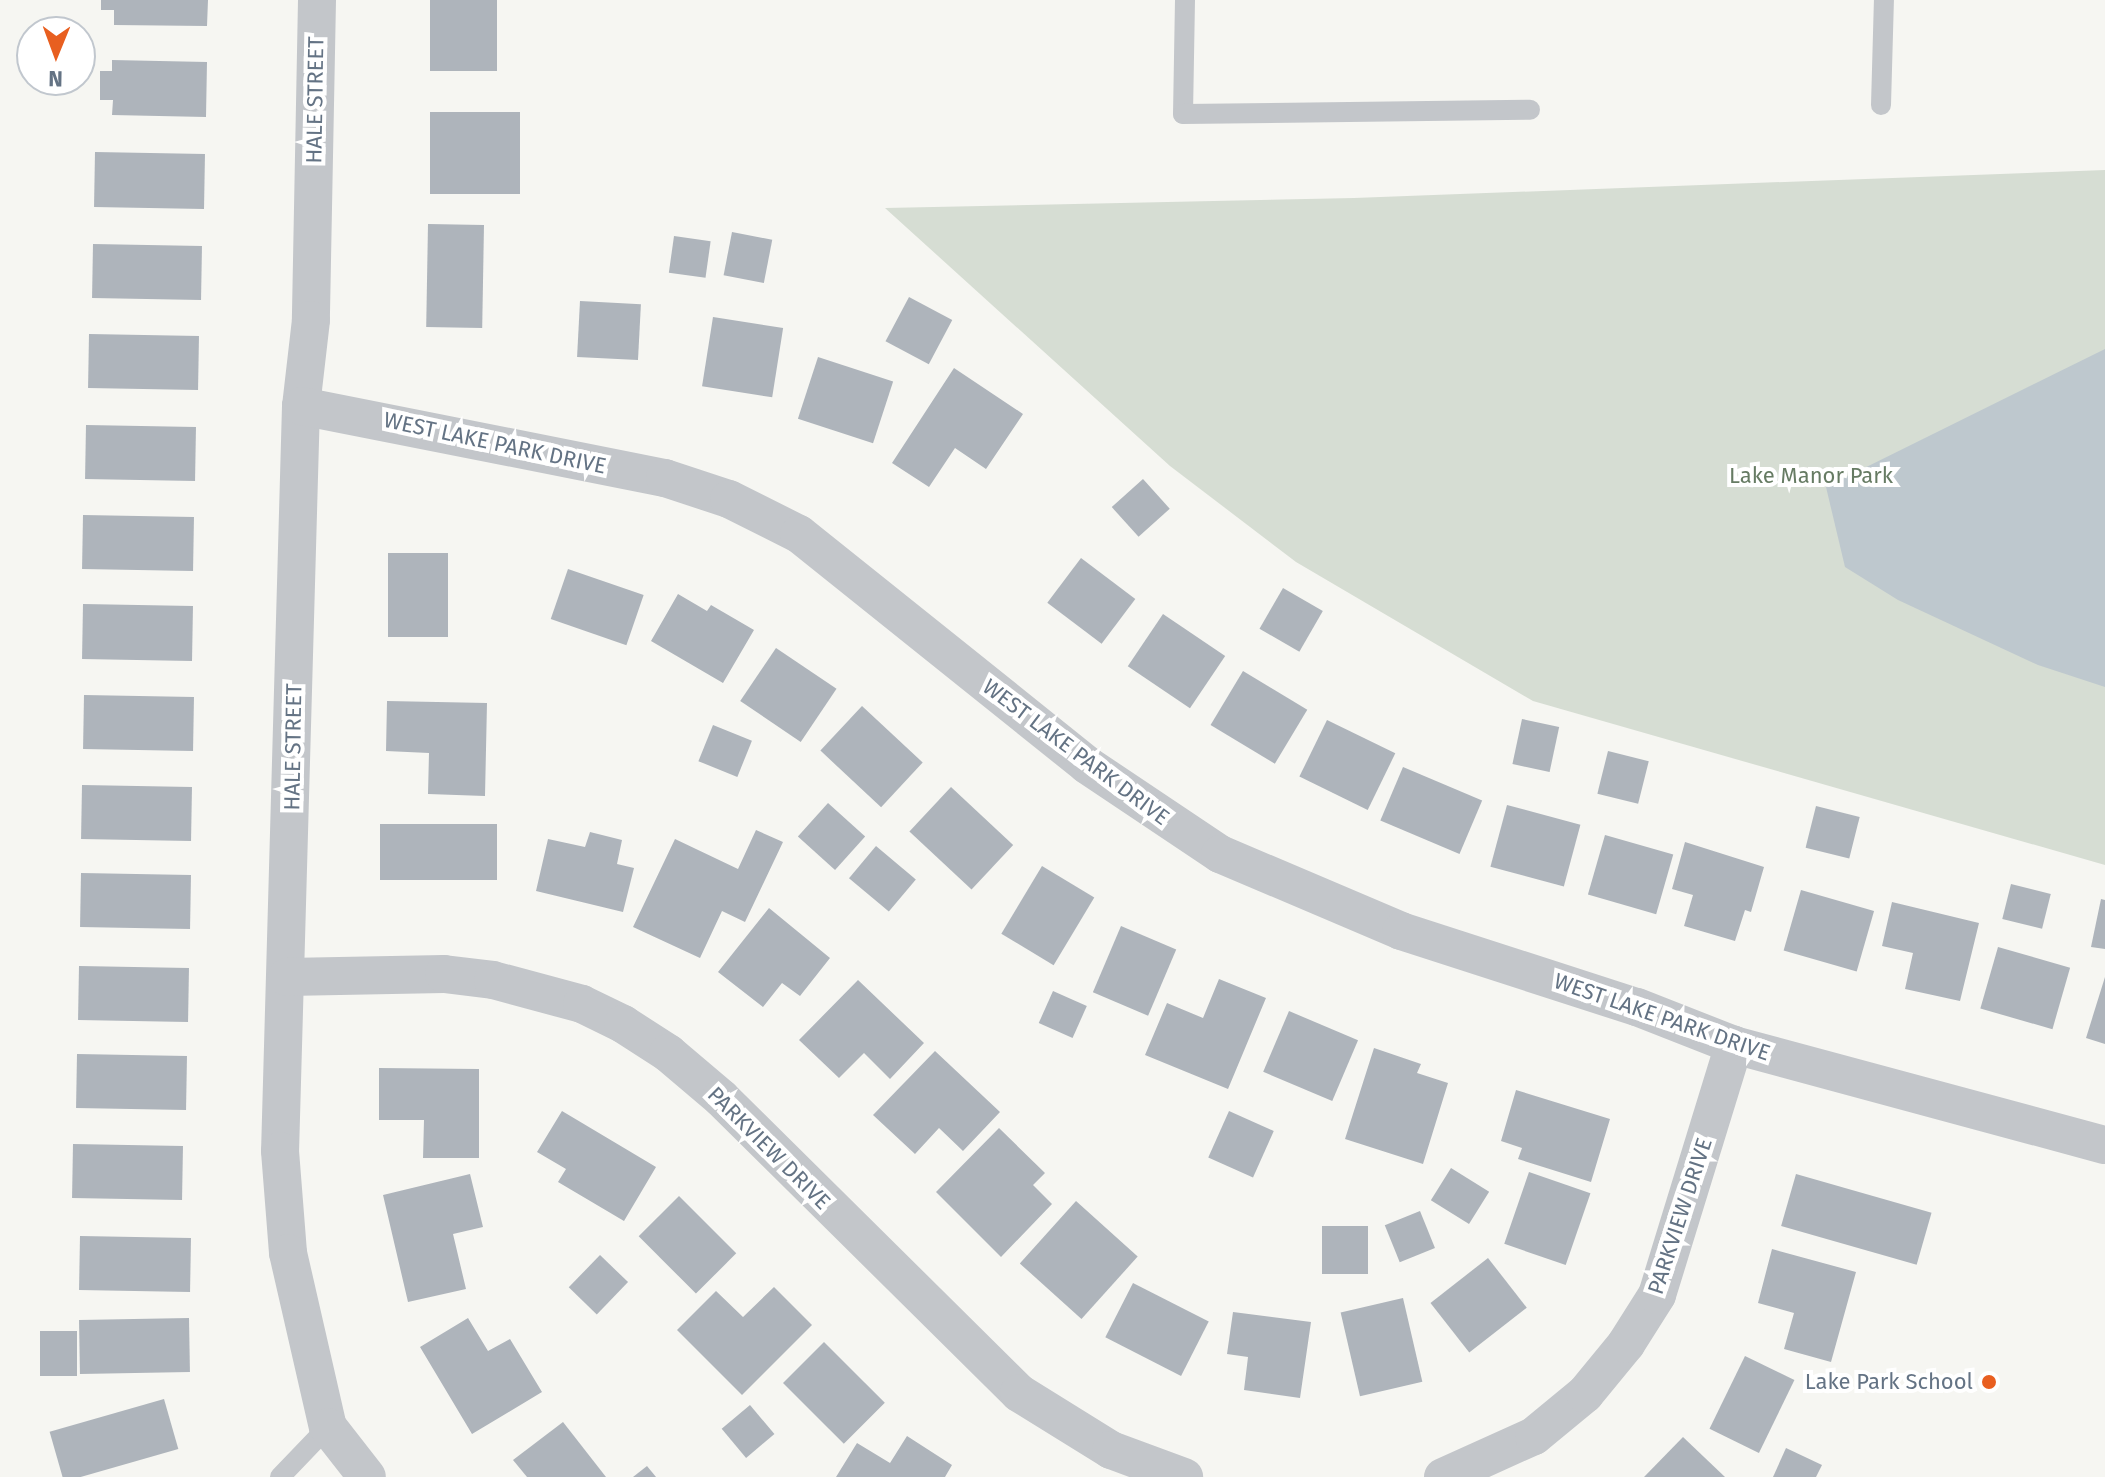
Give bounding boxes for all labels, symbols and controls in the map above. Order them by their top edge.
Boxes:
north arrow [16,16,96,96]
street label: HALE STREET [301,36,329,164]
text: N [48,65,63,92]
street label: WEST LAKE PARK DRIVE [381,407,609,479]
park label: Lake Manor Park [1729,463,1893,489]
street label: WEST LAKE PARK DRIVE [978,673,1174,831]
street label: HALE STREET [279,683,307,811]
street label: WEST LAKE PARK DRIVE [1551,968,1773,1066]
street label: PARKVIEW DRIVE [702,1081,836,1215]
street label: PARKVIEW DRIVE [1642,1135,1718,1297]
place label: Lake Park School [1805,1369,1973,1395]
marker: Lake Park School [1980,1373,1998,1391]

